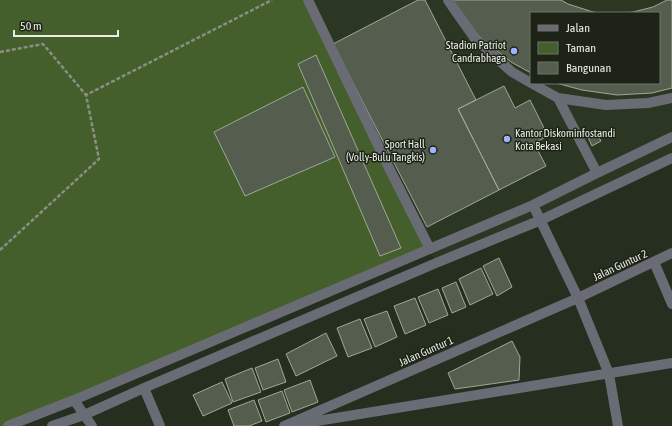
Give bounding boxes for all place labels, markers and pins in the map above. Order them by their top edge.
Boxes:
place label: Stadion Patriot Candrabhaga [446,39,506,64]
marker: Stadion Patriot Candrabhaga [509,46,519,56]
place label: Kantor Diskominfostandi Kota Bekasi [515,127,615,152]
marker: Kantor Diskominfostandi Kota Bekasi [502,134,512,144]
place label: Sport Hall (Volly-Bulu Tangkis) [346,138,425,163]
marker: Sport Hall (Volly-Bulu Tangkis) [428,145,438,155]

